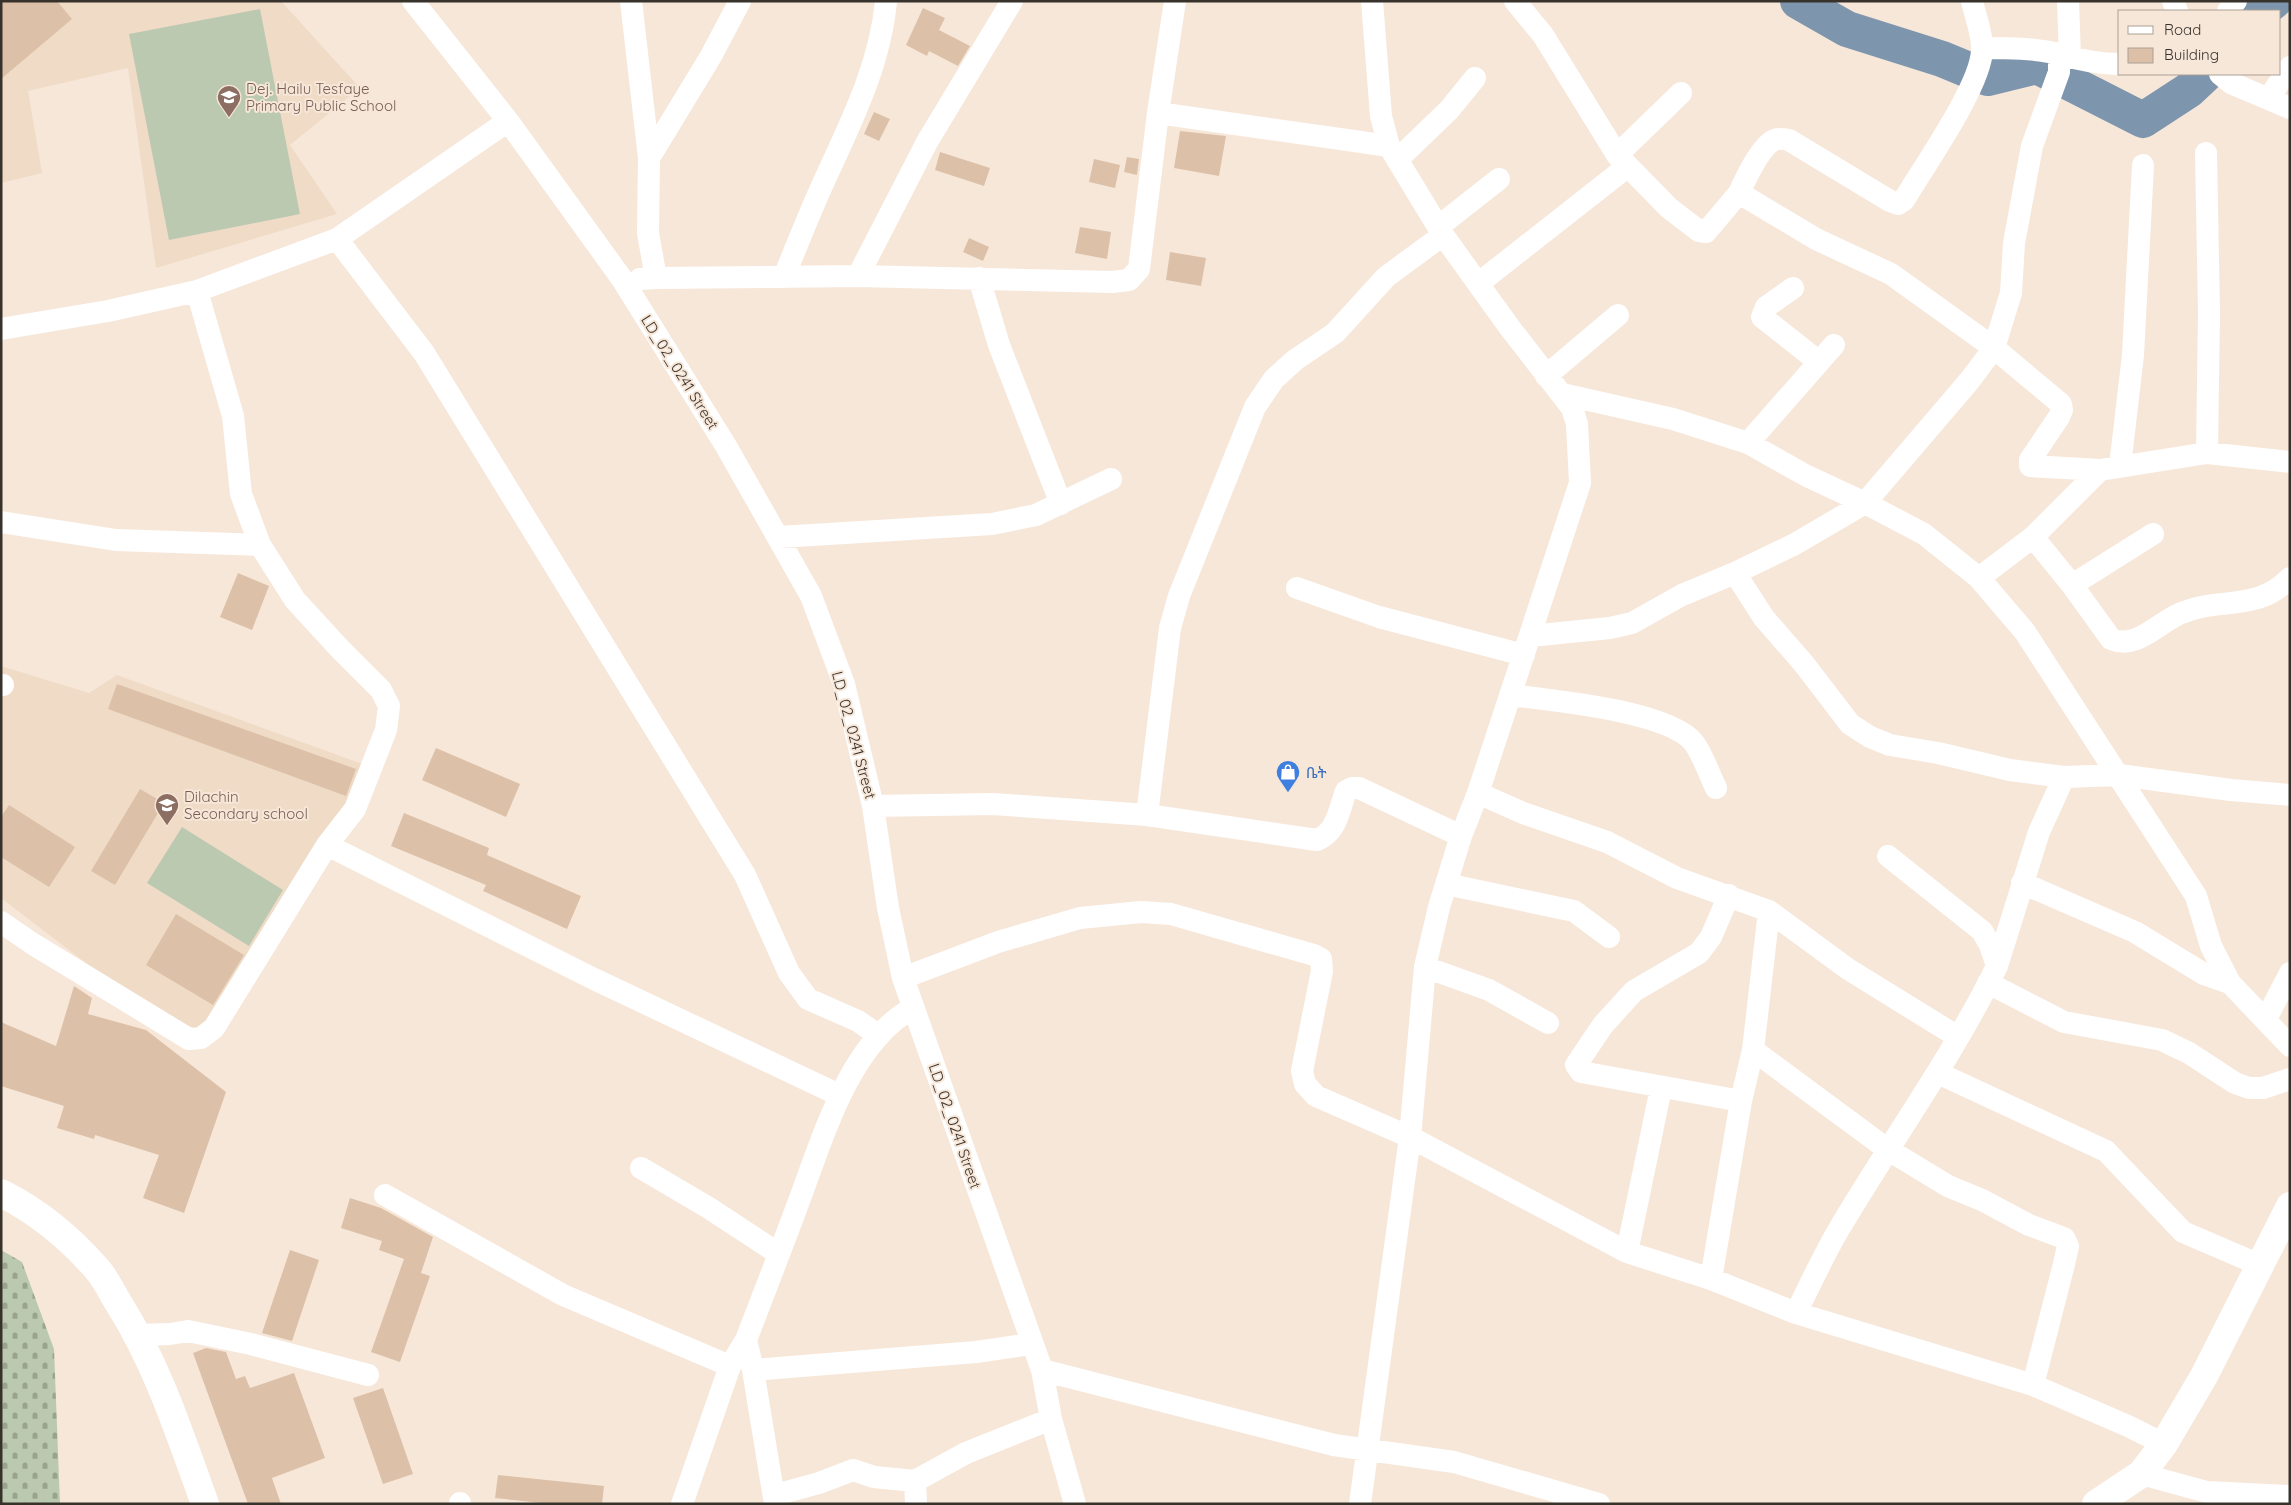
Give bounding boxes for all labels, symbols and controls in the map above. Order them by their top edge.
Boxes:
legend [2118,10,2281,75]
text: Road [2164,20,2201,39]
text: Building [2164,45,2219,64]
place label: Dej. Hailu Tesfaye Primary Public School [246,79,396,115]
school or university icon: Dej. Hailu Tesfaye Primary Public School [216,84,242,118]
street label: LD_02_0241 Street [637,311,723,433]
street label: LD_02_0241 Street [828,669,880,801]
shop icon: ቤት [1275,759,1301,793]
place label: ቤት [1306,763,1327,782]
place label: Dilachin Secondary school [184,787,308,823]
school or university icon: Dilachin Secondary school [154,792,180,826]
street label: LD_02_0241 Street [925,1061,985,1191]

